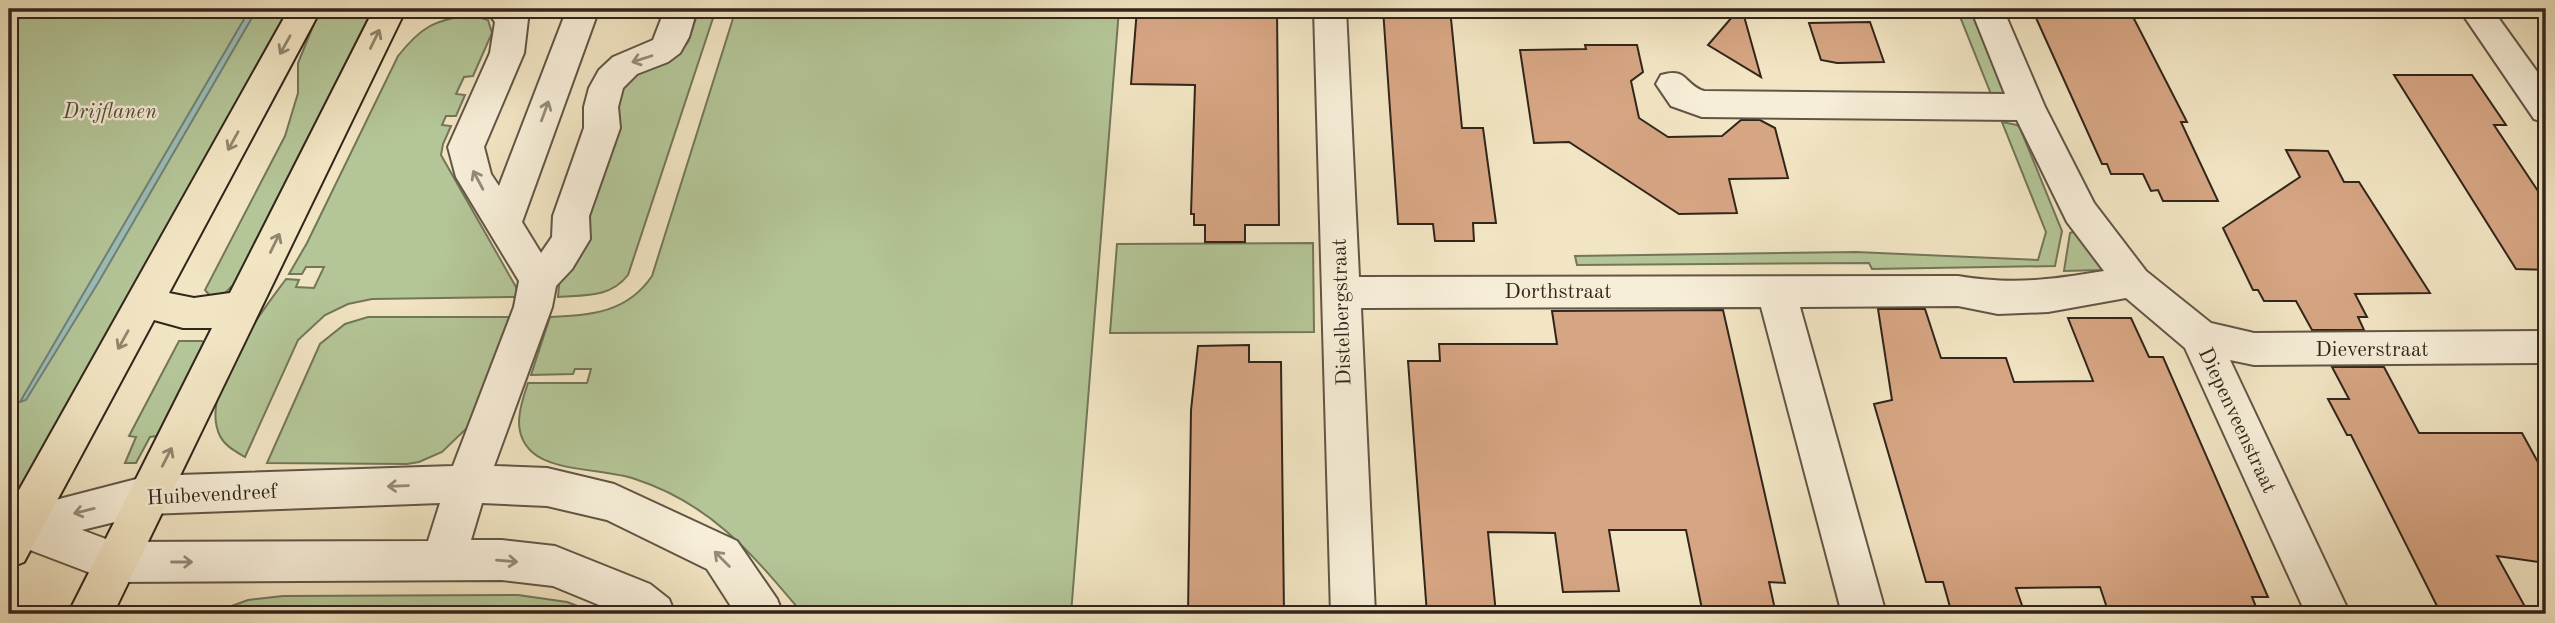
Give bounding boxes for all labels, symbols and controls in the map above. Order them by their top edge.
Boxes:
one-way arrow [369,29,383,50]
one-way arrow [278,34,291,55]
one-way arrow [632,53,654,66]
one-way arrow [539,101,552,123]
park label: Drijflanen [62,102,157,123]
one-way arrow [226,130,240,150]
one-way arrow [470,170,484,191]
one-way arrow [269,233,283,254]
street label: Distelbergstraat [1329,238,1356,386]
street label: Dorthstraat [1504,282,1612,303]
one-way arrow [116,329,129,350]
street label: Dieverstraat [2315,340,2429,361]
street label: Diepenveenstraat [2194,345,2279,496]
one-way arrow [160,447,174,468]
one-way arrow [387,480,410,493]
street label: Huibevendreef [146,482,279,509]
one-way arrow [73,505,96,518]
one-way arrow [713,551,731,568]
one-way arrow [170,555,193,569]
one-way arrow [496,555,518,568]

